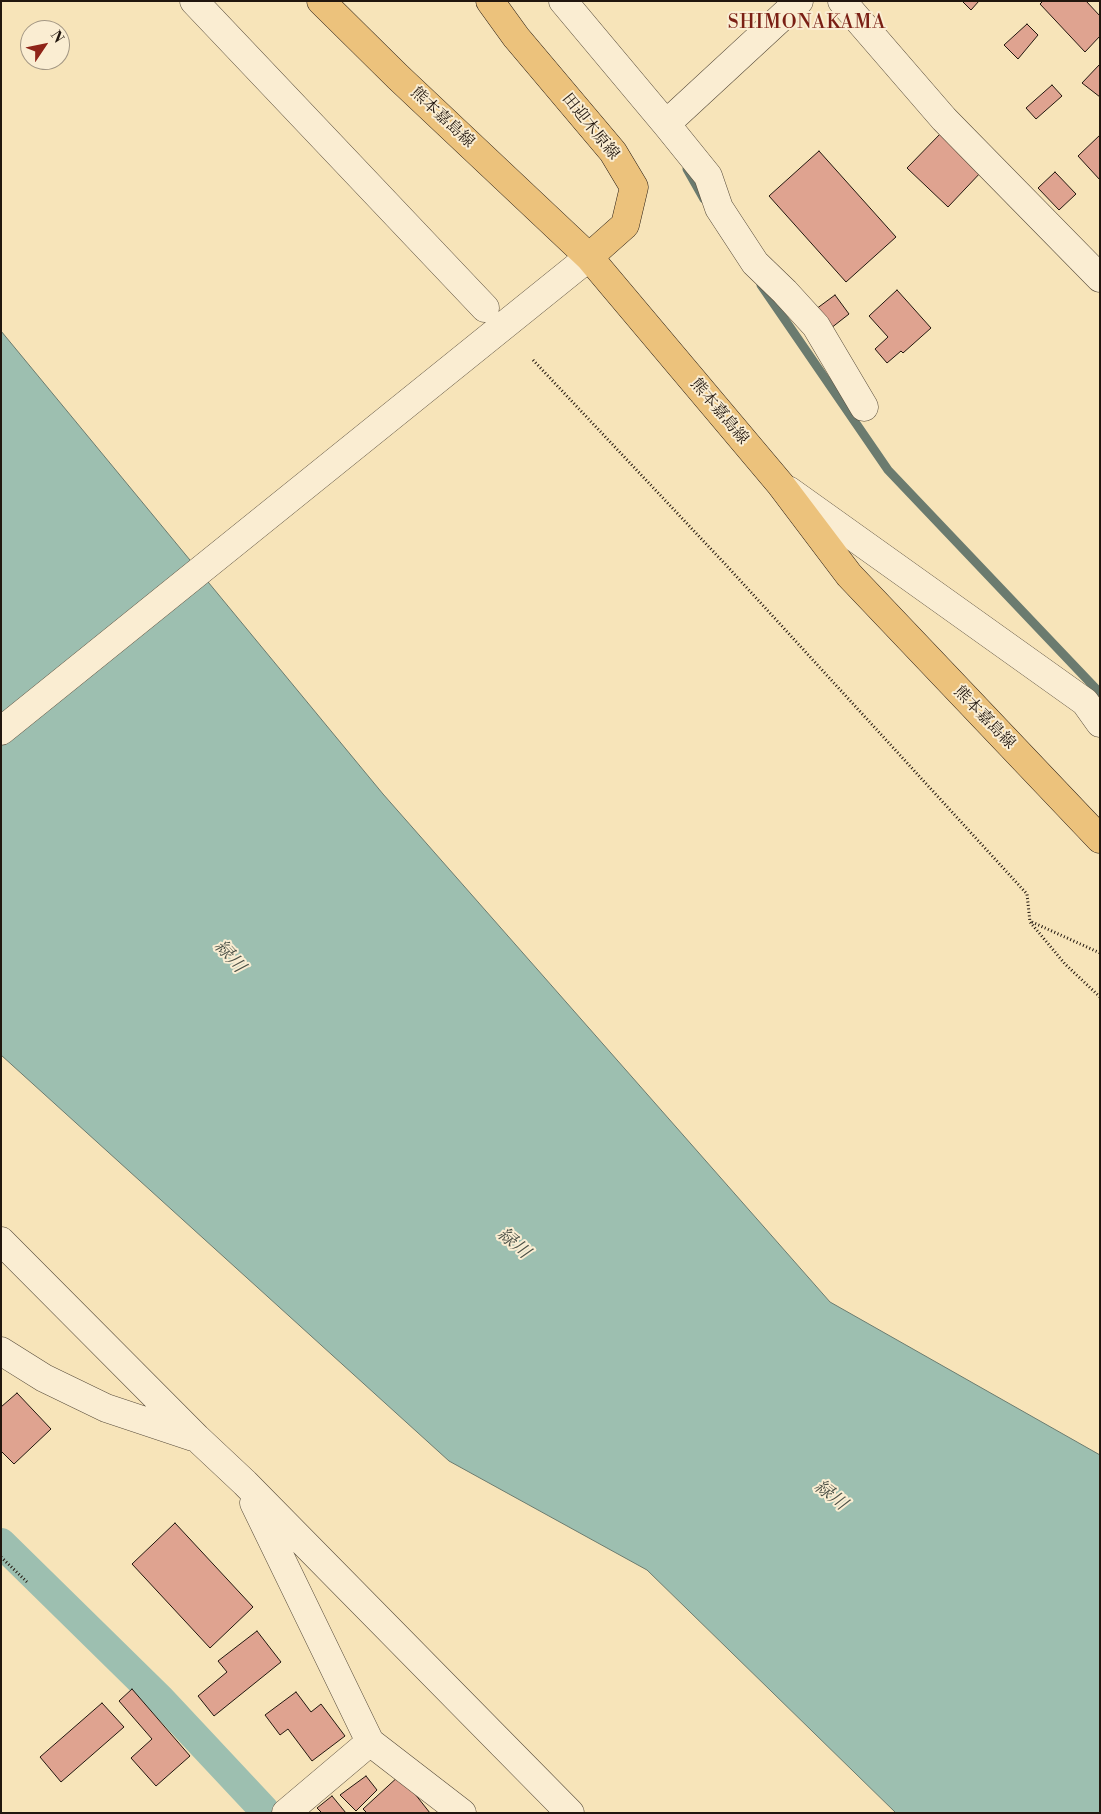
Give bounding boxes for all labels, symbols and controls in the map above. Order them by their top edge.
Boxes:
district label: SHIMONAKAMA [726,12,888,34]
north arrow [20,20,70,70]
text: N [46,28,67,47]
street label: 熊本嘉島線 [406,84,478,152]
street label: 田迎木原線 [557,90,623,164]
street label: 熊本嘉島線 [686,375,752,449]
street label: 熊本嘉島線 [949,683,1019,753]
water label: 緑川 [209,936,249,978]
water label: 緑川 [492,1224,534,1264]
water label: 緑川 [809,1476,851,1516]

